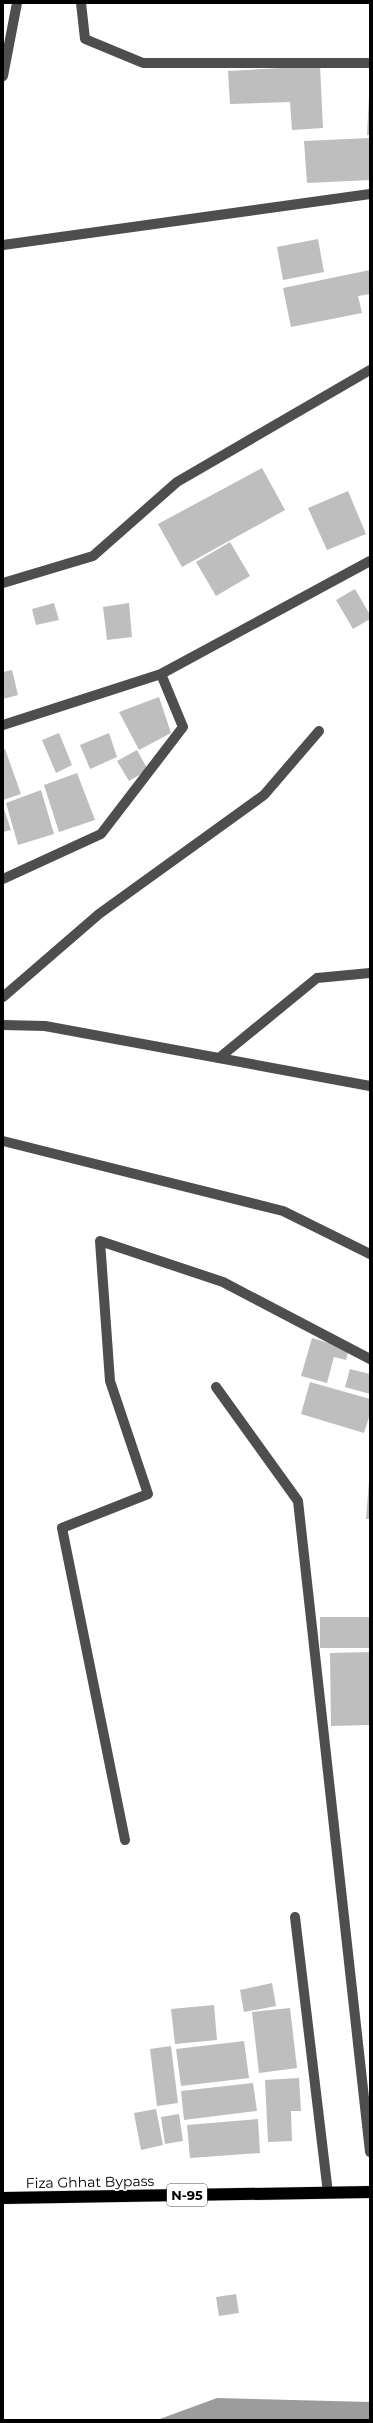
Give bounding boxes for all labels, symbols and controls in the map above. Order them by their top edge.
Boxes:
street label: Fiza Ghhat Bypass [26,2172,155,2192]
road number: N-95 [167,2184,207,2206]

